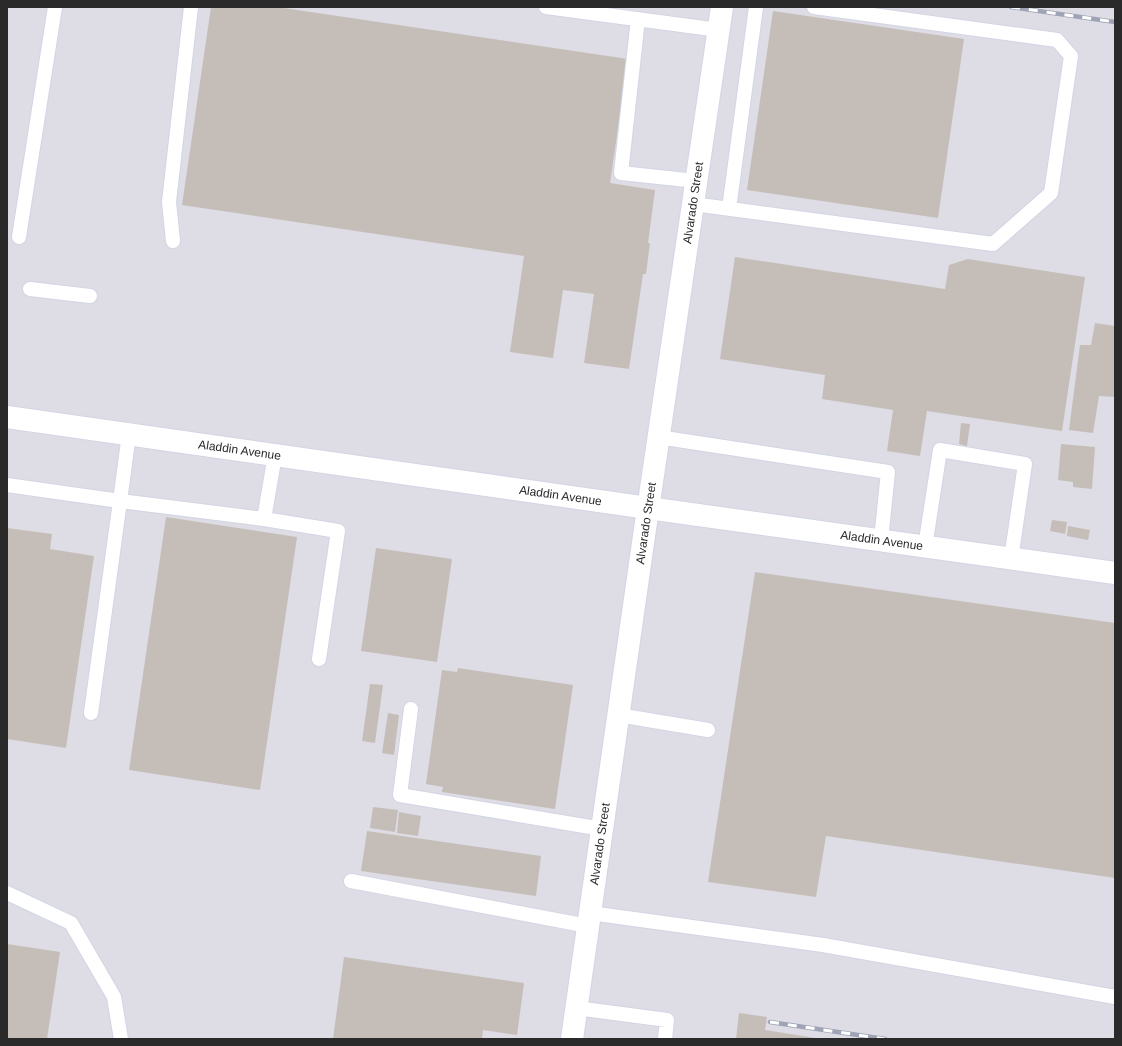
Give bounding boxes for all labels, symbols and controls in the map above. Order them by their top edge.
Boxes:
street label: Alvarado Street [680,160,706,245]
street label: Aladdin Avenue [197,437,282,463]
street label: Alvarado Street [633,481,659,565]
street label: Aladdin Avenue [518,483,603,508]
street label: Aladdin Avenue [840,528,924,553]
street label: Alvarado Street [587,801,613,886]

